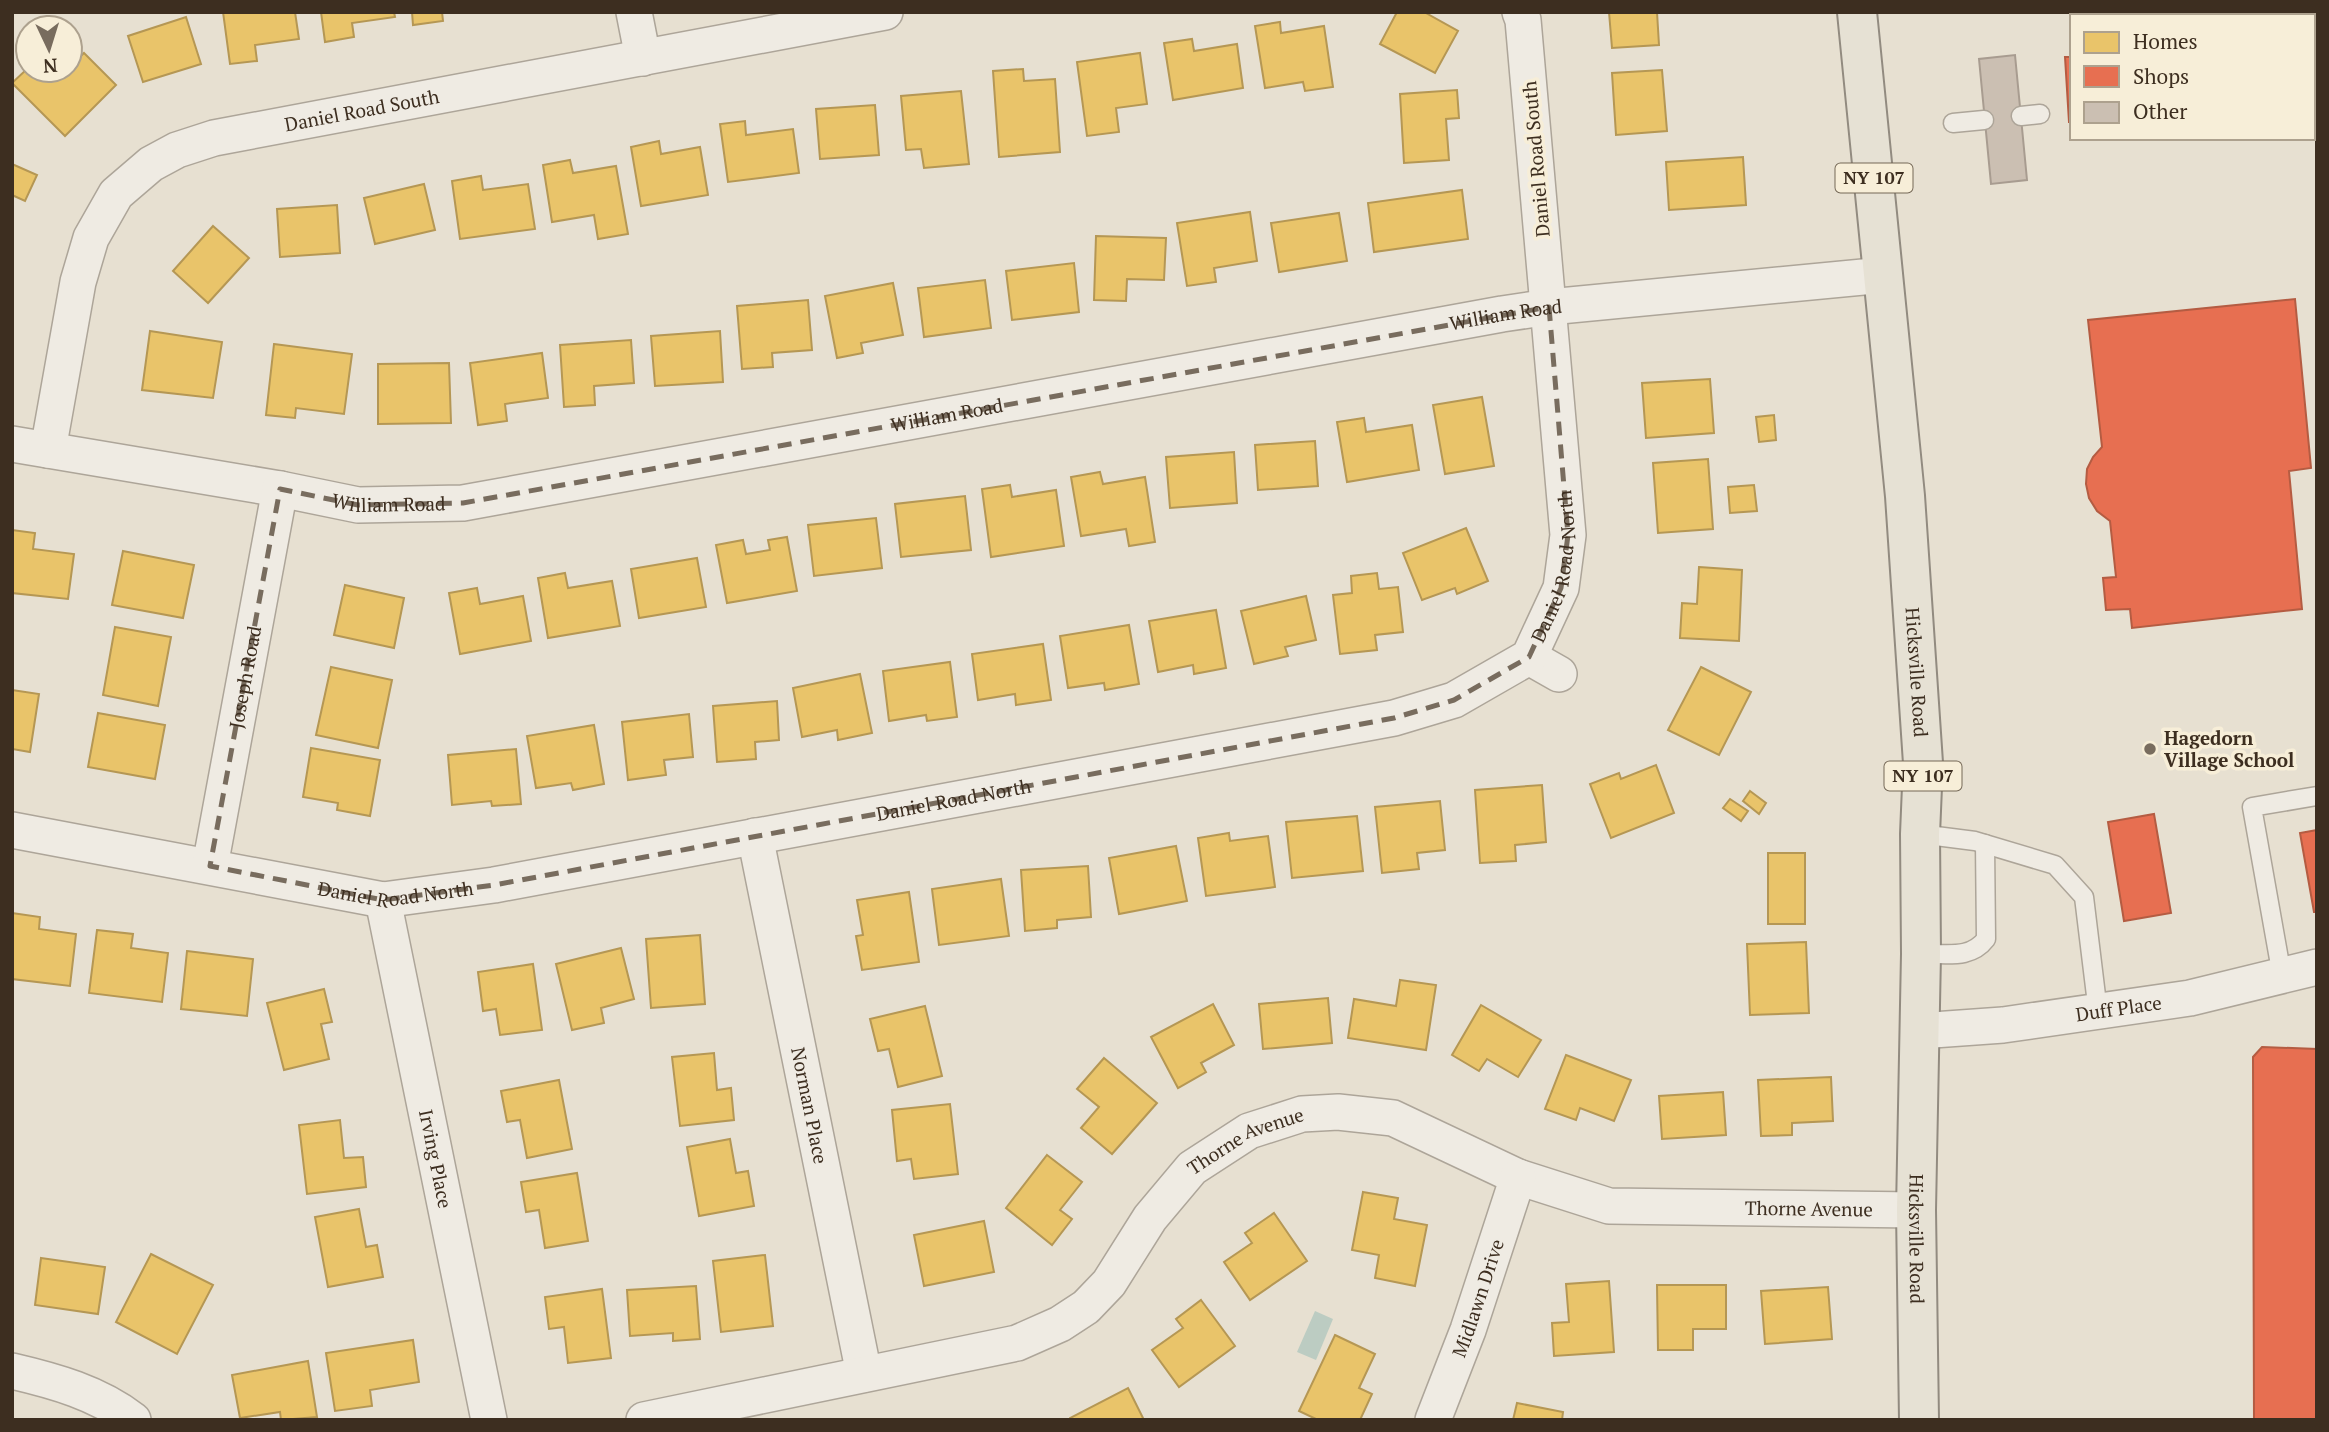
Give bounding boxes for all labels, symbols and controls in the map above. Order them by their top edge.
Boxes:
north arrow [14,14,84,84]
legend [2070,14,2315,140]
text: Homes [2133,27,2198,55]
text: N [42,53,58,79]
text: Shops [2133,62,2189,90]
street label: Daniel Road South [1516,80,1555,238]
street label: Daniel Road South [282,83,441,137]
text: Other [2133,97,2187,125]
road number: NY 107 [1836,163,1912,192]
street label: William Road [1447,293,1563,335]
street label: William Road [888,392,1005,437]
street label: William Road [330,487,446,517]
street label: Daniel Road North [1525,489,1580,646]
street label: Hicksville Road [1901,607,1934,738]
street label: Joseph Road [223,623,266,730]
place label: Hagedorn Village School [2164,725,2294,772]
marker: Hagedorn Village School [2142,741,2158,757]
road number: NY 107 [1884,762,1962,790]
street label: Daniel Road North [874,773,1033,826]
street label: Daniel Road North [316,875,475,913]
street label: Duff Place [2074,989,2163,1026]
street label: Norman Place [786,1045,834,1166]
street label: Thorne Avenue [1182,1101,1307,1180]
street label: Irving Place [414,1107,458,1210]
street label: Hicksville Road [1904,1174,1930,1304]
street label: Thorne Avenue [1745,1195,1873,1221]
street label: Midlawn Drive [1446,1236,1509,1361]

